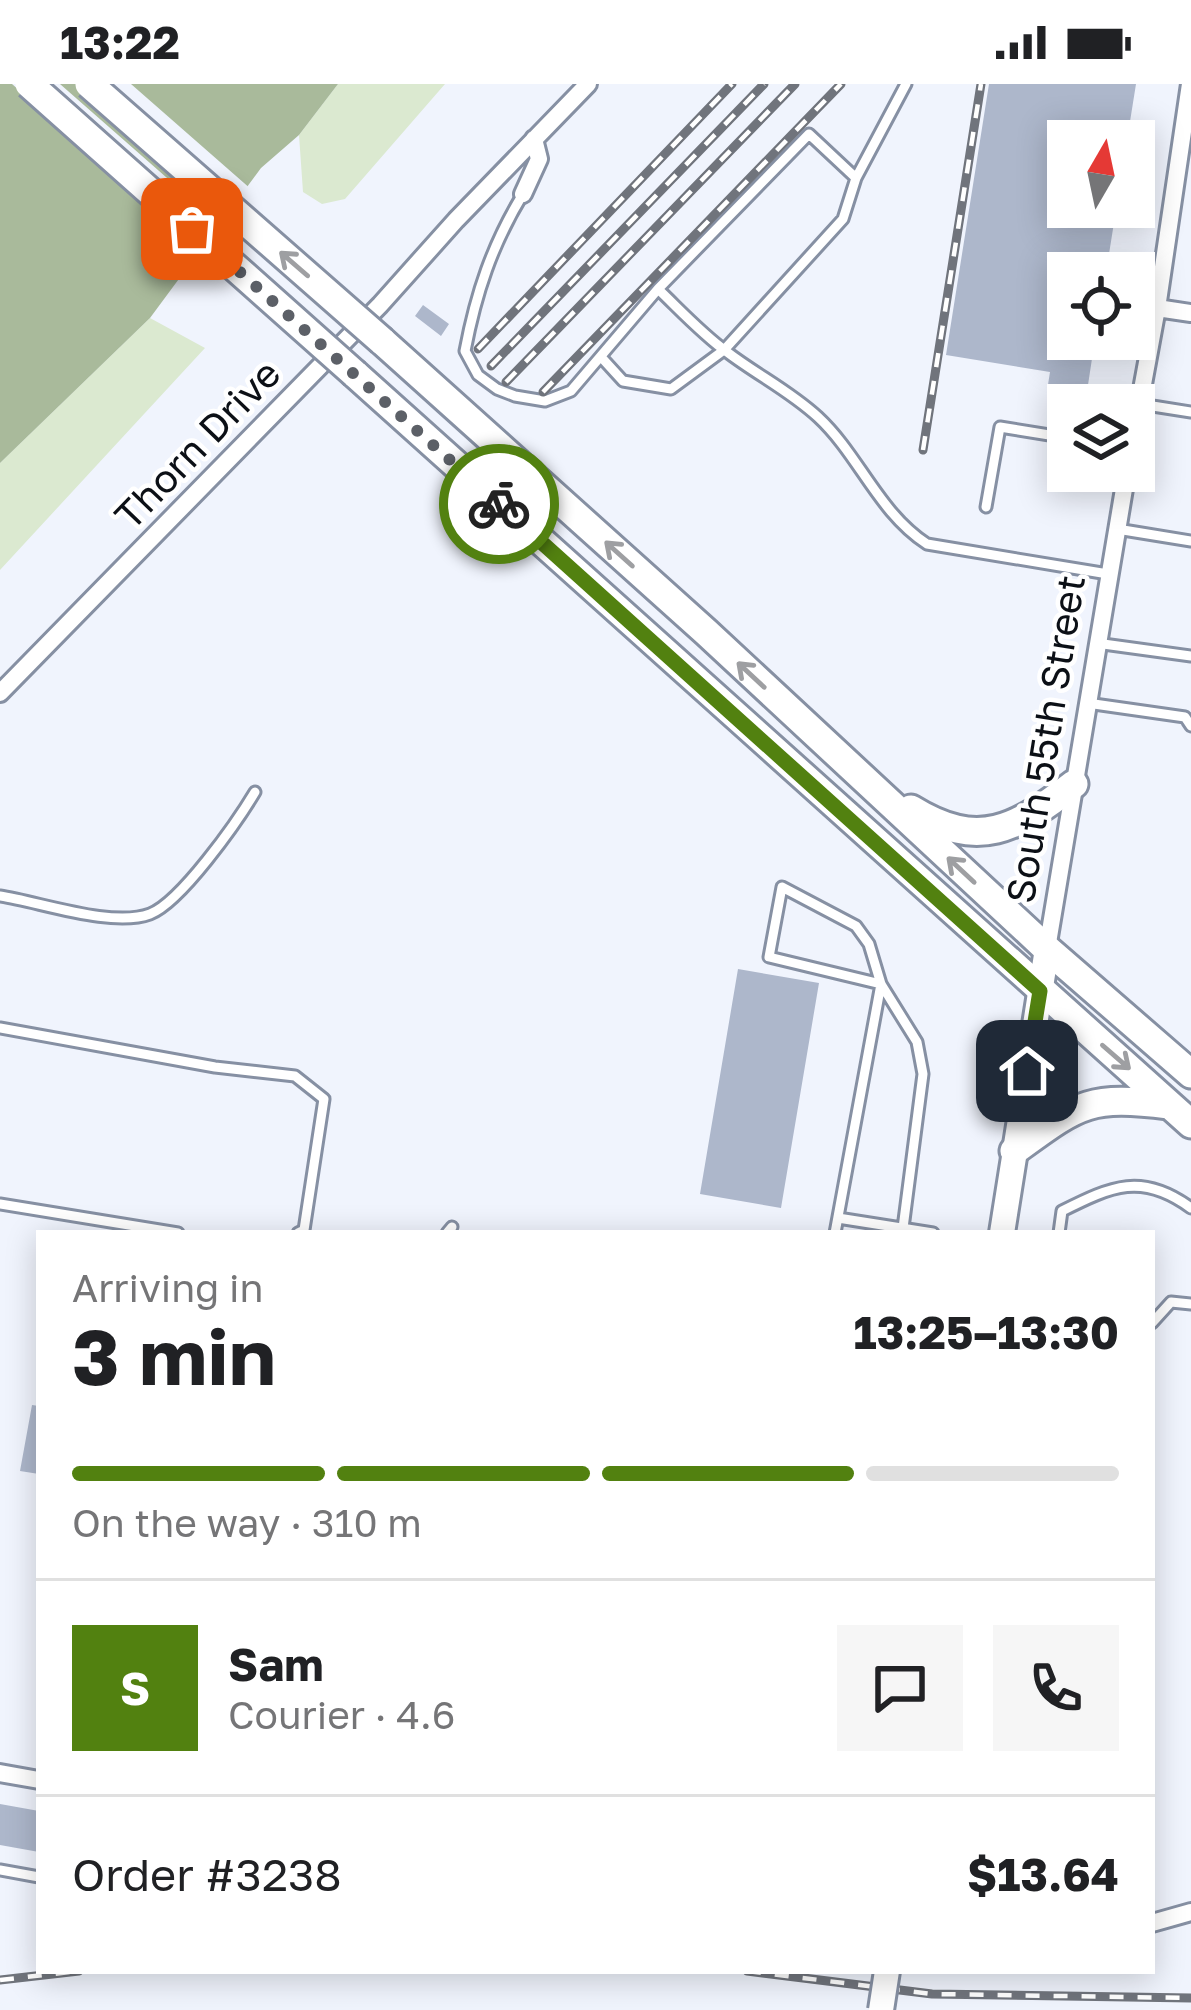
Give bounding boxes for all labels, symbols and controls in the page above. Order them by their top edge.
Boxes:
text: 13:22 [60,15,180,69]
north arrow [1047,120,1155,228]
map controls [1047,120,1155,492]
pin [141,178,243,280]
icon: bag [159,196,225,262]
one-way arrow [279,251,310,278]
button: locate [1047,252,1155,360]
street label: Thorn Drive [105,350,289,538]
button: layers [1047,384,1155,492]
courier [439,444,559,564]
icon: bike [466,471,532,537]
one-way arrow [604,541,634,568]
street label: South 55th Street [996,572,1094,906]
one-way arrow [737,662,767,689]
one-way arrow [947,856,977,884]
pin [976,1020,1078,1122]
icon: home [994,1038,1060,1104]
one-way arrow [1100,1043,1130,1071]
text: Arriving in [72,1264,263,1311]
text: 13:25–13:30 [853,1305,1119,1359]
text: 3 min [72,1309,276,1402]
text: On the way · 310 m [72,1499,422,1546]
button: chat [837,1625,963,1751]
button: phone [993,1625,1119,1751]
text: Sam [228,1637,324,1691]
text: S [120,1661,150,1715]
text: Courier · 4.6 [228,1691,455,1738]
text: Order #3238 [72,1847,342,1901]
text: $13.64 [967,1847,1119,1901]

